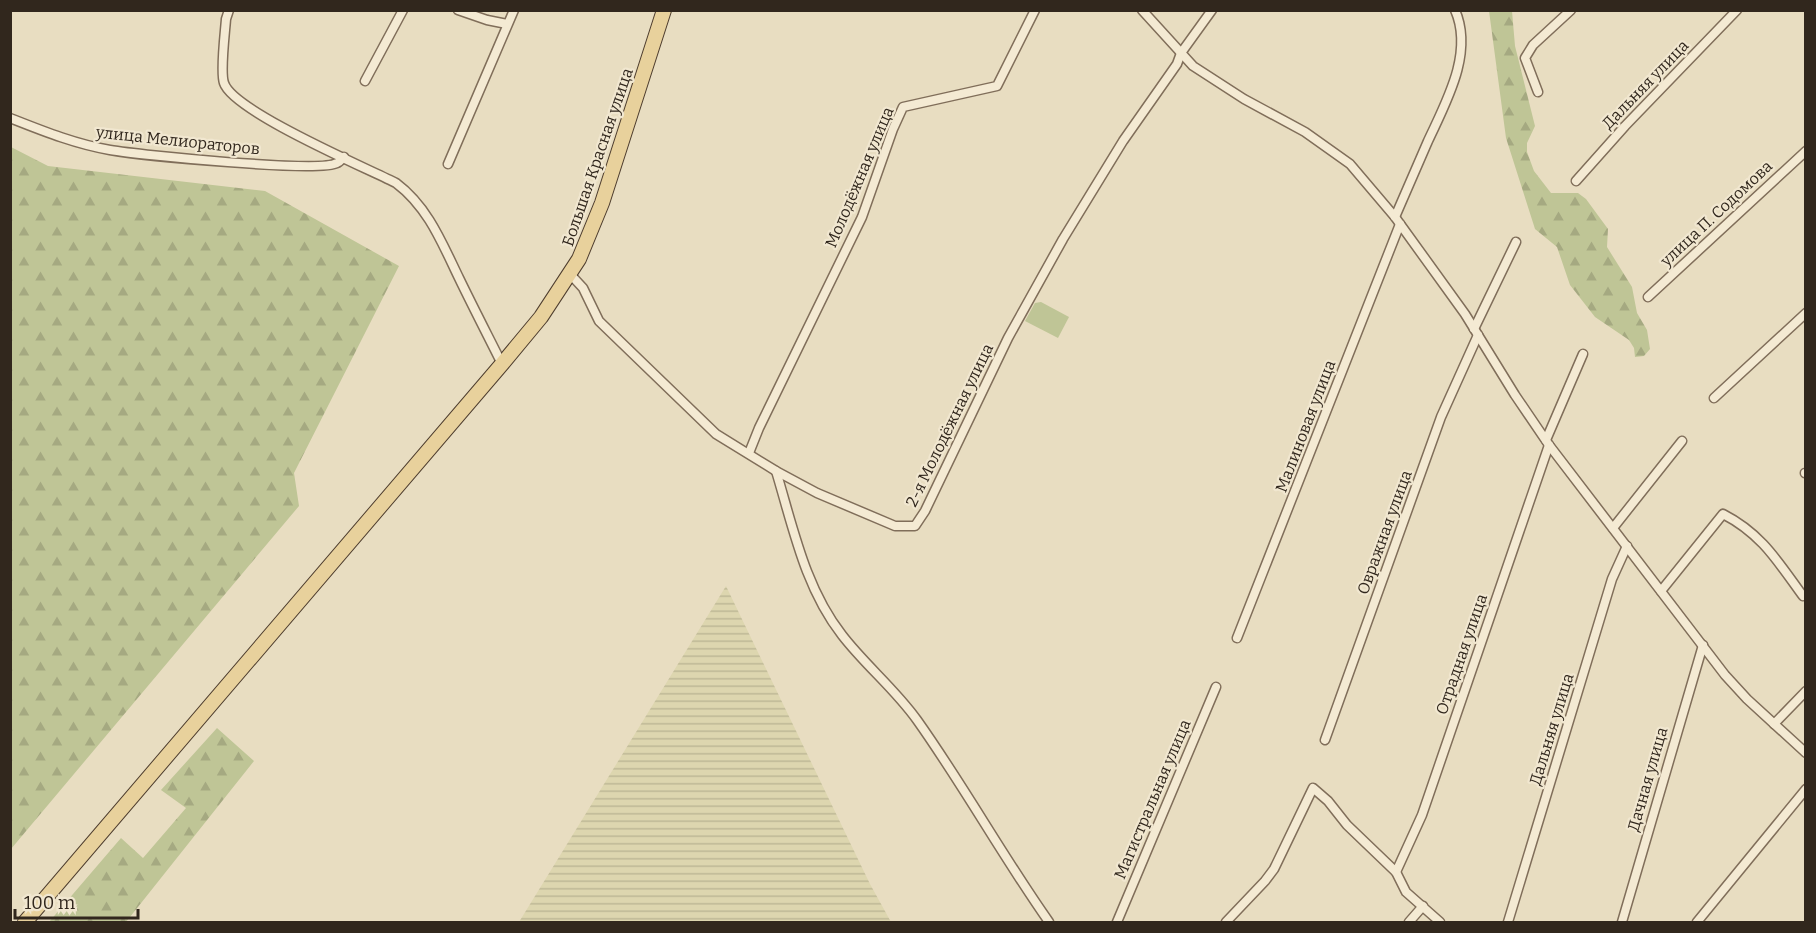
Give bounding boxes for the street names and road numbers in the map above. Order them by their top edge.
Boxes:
street label: Дальняя улица [1598,36,1693,133]
street label: Большая Красная улица [558,65,637,249]
street label: Молодёжная улица [821,104,898,250]
street label: улица Мелиораторов [94,122,261,159]
street label: улица П. Содомова [1656,156,1776,271]
street label: 2-я Молодёжная улица [902,340,997,510]
street label: Малиновая улица [1272,357,1339,495]
street label: Овражная улица [1353,467,1416,597]
street label: Отрадная улица [1432,591,1491,717]
street label: Дальняя улица [1525,671,1578,787]
street label: Магистральная улица [1110,716,1195,882]
street label: Дачная улица [1624,725,1671,833]

